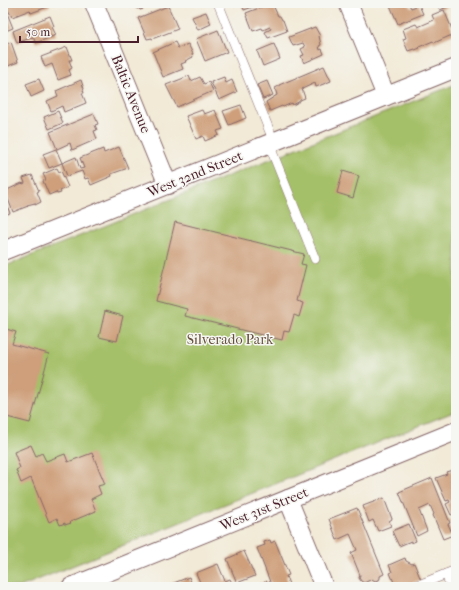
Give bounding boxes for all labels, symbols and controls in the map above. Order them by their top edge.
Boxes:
scale bar [20,18,138,44]
text: 50 m [26,25,50,39]
street label: Baltic Avenue [108,52,154,136]
street label: West 32nd Street [144,147,245,201]
park label: Silverado Park [187,331,274,348]
street label: West 31st Street [216,484,311,535]

